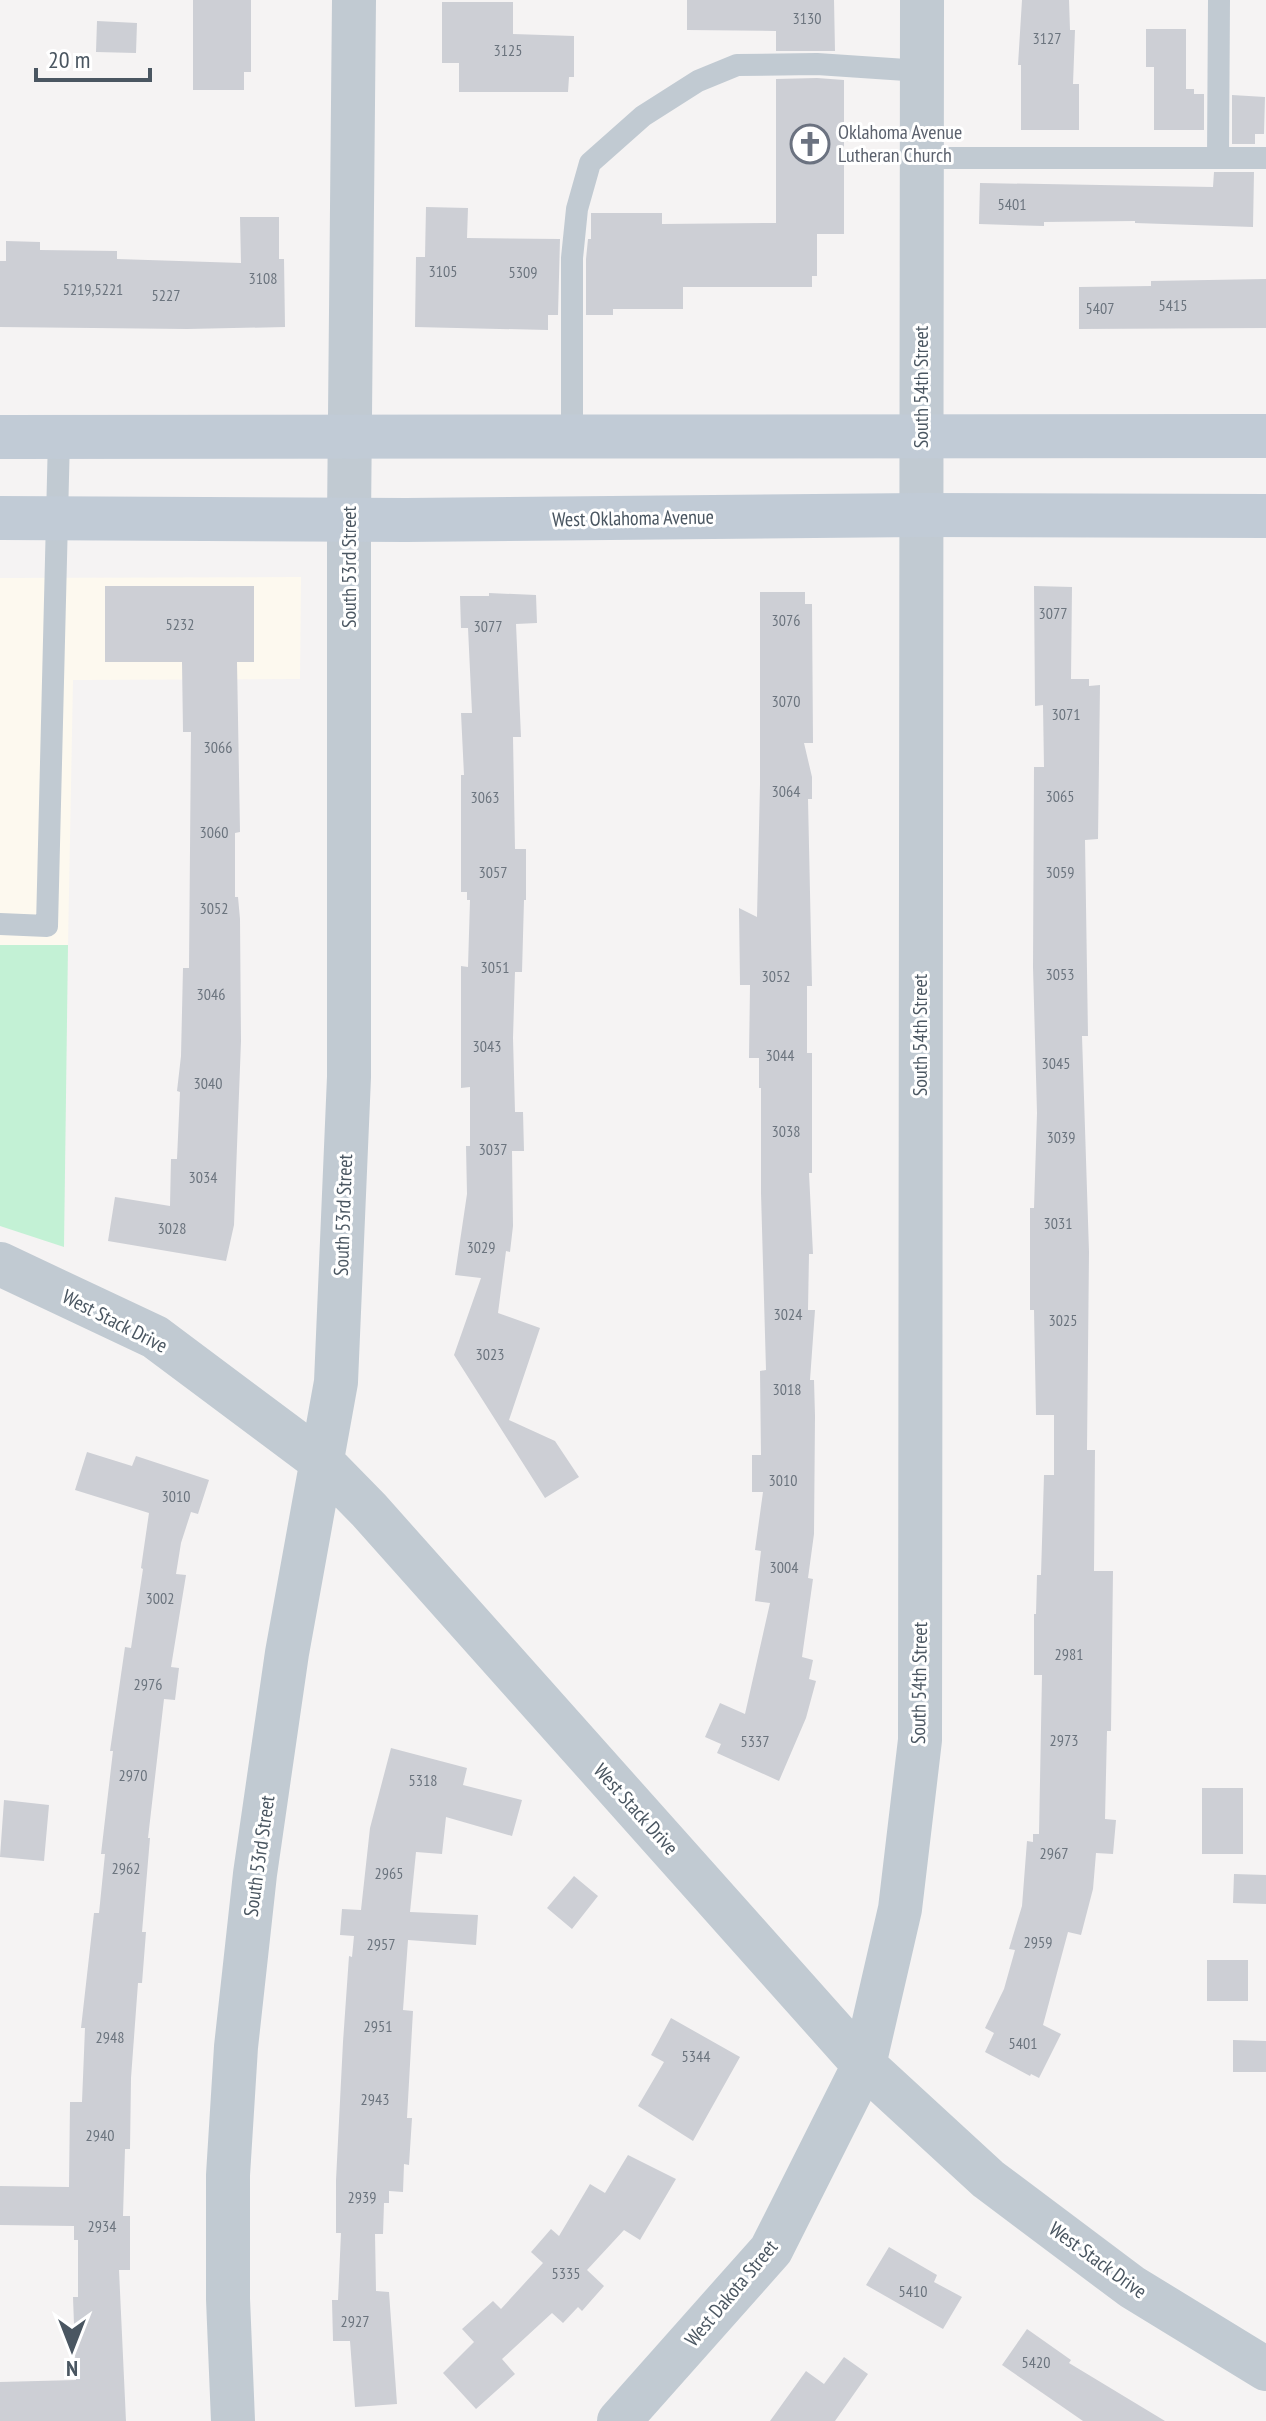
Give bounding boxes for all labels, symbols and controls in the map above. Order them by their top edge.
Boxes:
house number: 3130 [793,8,821,28]
house number: 3127 [1033,28,1061,48]
scale bar [36,32,150,82]
house number: 3125 [494,40,522,60]
text: 20 m [48,44,90,75]
place label: Oklahoma Avenue Lutheran Church [838,119,962,168]
church icon: Oklahoma Avenue Lutheran Church [789,123,831,165]
house number: 5401 [998,194,1026,214]
house number: 3105 [429,261,457,281]
house number: 5309 [509,262,537,282]
house number: 3108 [249,268,277,288]
house number: 5219,5221 [63,279,123,299]
house number: 5227 [152,285,180,305]
house number: 5415 [1159,295,1187,315]
house number: 5407 [1086,298,1114,318]
street label: South 54th Street [908,325,934,448]
street label: West Oklahoma Avenue [552,504,714,532]
street label: South 53rd Street [336,505,362,628]
house number: 3077 [1039,603,1067,623]
house number: 3076 [772,610,800,630]
house number: 5232 [166,614,194,634]
house number: 3077 [474,616,502,636]
house number: 3070 [772,691,800,711]
house number: 3071 [1052,704,1080,724]
house number: 3066 [204,737,232,757]
house number: 3064 [772,781,800,801]
house number: 3065 [1046,786,1074,806]
house number: 3063 [471,787,499,807]
house number: 3060 [200,822,228,842]
house number: 3057 [479,862,507,882]
house number: 3059 [1046,862,1074,882]
house number: 3052 [200,898,228,918]
house number: 3051 [481,957,509,977]
house number: 3053 [1046,964,1074,984]
house number: 3052 [762,966,790,986]
street label: South 54th Street [907,973,933,1096]
house number: 3046 [197,984,225,1004]
house number: 3043 [473,1036,501,1056]
house number: 3044 [766,1045,794,1065]
house number: 3045 [1042,1053,1070,1073]
house number: 3040 [194,1073,222,1093]
house number: 3038 [772,1121,800,1141]
house number: 3039 [1047,1127,1075,1147]
house number: 3037 [479,1139,507,1159]
street label: South 53rd Street [328,1153,358,1277]
house number: 3034 [189,1167,217,1187]
house number: 3031 [1044,1213,1072,1233]
house number: 3028 [158,1218,186,1238]
house number: 3029 [467,1237,495,1257]
street label: West Stack Drive [58,1283,172,1359]
house number: 3024 [774,1304,802,1324]
house number: 3025 [1049,1310,1077,1330]
house number: 3023 [476,1344,504,1364]
house number: 3018 [773,1379,801,1399]
house number: 3010 [769,1470,797,1490]
house number: 3010 [162,1486,190,1506]
house number: 3004 [770,1557,798,1577]
house number: 3002 [146,1588,174,1608]
street label: South 54th Street [905,1621,933,1744]
house number: 2981 [1055,1644,1083,1664]
house number: 2976 [134,1674,162,1694]
house number: 2973 [1050,1730,1078,1750]
house number: 5337 [741,1731,769,1751]
street label: West Stack Drive [588,1758,684,1860]
house number: 2970 [119,1765,147,1785]
house number: 5318 [409,1770,437,1790]
street label: South 53rd Street [238,1793,280,1918]
house number: 2967 [1040,1843,1068,1863]
house number: 2962 [112,1858,140,1878]
house number: 2965 [375,1863,403,1883]
house number: 2959 [1024,1932,1052,1952]
house number: 2957 [367,1934,395,1954]
house number: 2951 [364,2016,392,2036]
house number: 2948 [96,2027,124,2047]
house number: 5401 [1009,2033,1037,2053]
house number: 5344 [682,2046,710,2066]
house number: 2943 [361,2089,389,2109]
house number: 2940 [86,2125,114,2145]
house number: 2939 [348,2187,376,2207]
house number: 2934 [88,2216,116,2236]
street label: West Stack Drive [1044,2216,1152,2304]
street label: West Dakota Street [679,2234,783,2352]
house number: 5335 [552,2263,580,2283]
house number: 5410 [899,2281,927,2301]
north arrow [32,2309,112,2389]
house number: 2927 [341,2311,369,2331]
house number: 5420 [1022,2352,1050,2372]
text: N [66,2355,78,2383]

